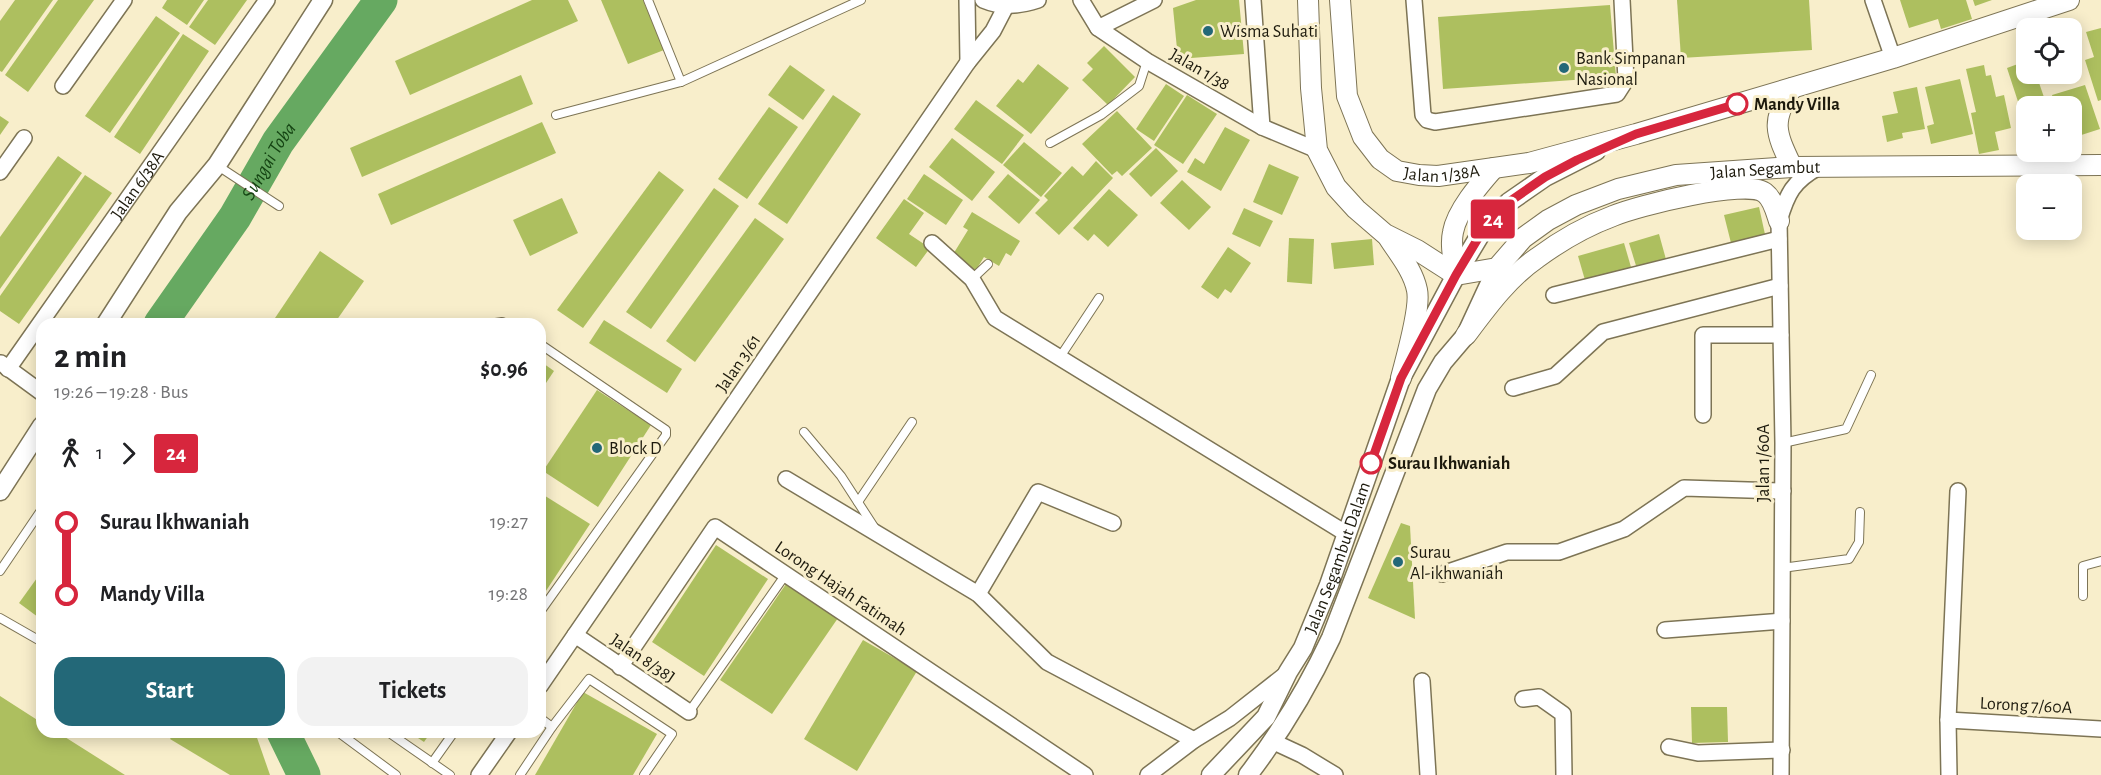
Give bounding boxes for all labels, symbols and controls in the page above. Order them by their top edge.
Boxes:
map controls [2016,18,2082,240]
button: locate [2016,18,2082,84]
place label: Wisma Suhati [1220,23,1318,41]
marker: Wisma Suhati [1201,24,1215,38]
street label: Jalan 1/38 [1167,46,1232,94]
place label: Bank Simpanan Nasional [1576,50,1686,89]
marker: Bank Simpanan Nasional [1557,61,1571,75]
marker: Mandy Villa [1726,93,1748,115]
place label: Mandy Villa [1754,96,1840,114]
button: + [2016,96,2082,162]
water label: Sungai Toba [238,119,300,203]
street label: Jalan 6/38A [108,148,168,223]
street label: Jalan Segambut [1710,159,1821,183]
street label: Jalan 1/38A [1402,162,1481,186]
button: − [2016,174,2082,240]
line badge: 24 [1466,200,1520,238]
text: 24 [1483,209,1503,230]
street label: Jalan 3/61 [713,331,765,396]
text: 2 min [54,341,127,374]
text: $0.96 [480,358,528,380]
text: 19:26 – 19:28 · Bus [54,382,188,402]
street label: Jalan 1/60A [1755,423,1773,502]
icon: walk [54,437,87,470]
icon: forward [112,437,145,470]
place label: Block D [609,440,662,458]
marker: Block D [590,441,604,455]
text: 1 [96,443,103,463]
text: 24 [166,443,186,464]
marker: Surau Ikhwaniah [1360,452,1382,474]
place label: Surau Ikhwaniah [1388,455,1510,473]
street label: Jalan Segambut Dalam [1302,480,1374,636]
text: Surau Ikhwaniah [100,511,250,533]
text: 19:27 [490,512,528,532]
street label: Lorong Hajah Fatimah [771,538,910,640]
place label: Surau Al-ikhwaniah [1410,544,1503,583]
marker: Surau Al-ikhwaniah [1391,555,1405,569]
text: Mandy Villa [100,583,205,605]
text: 19:28 [489,584,528,604]
street label: Jalan 8/38J [607,631,678,687]
button: Start [54,657,285,726]
button: Tickets [297,657,528,726]
street label: Lorong 7/60A [1979,695,2073,717]

